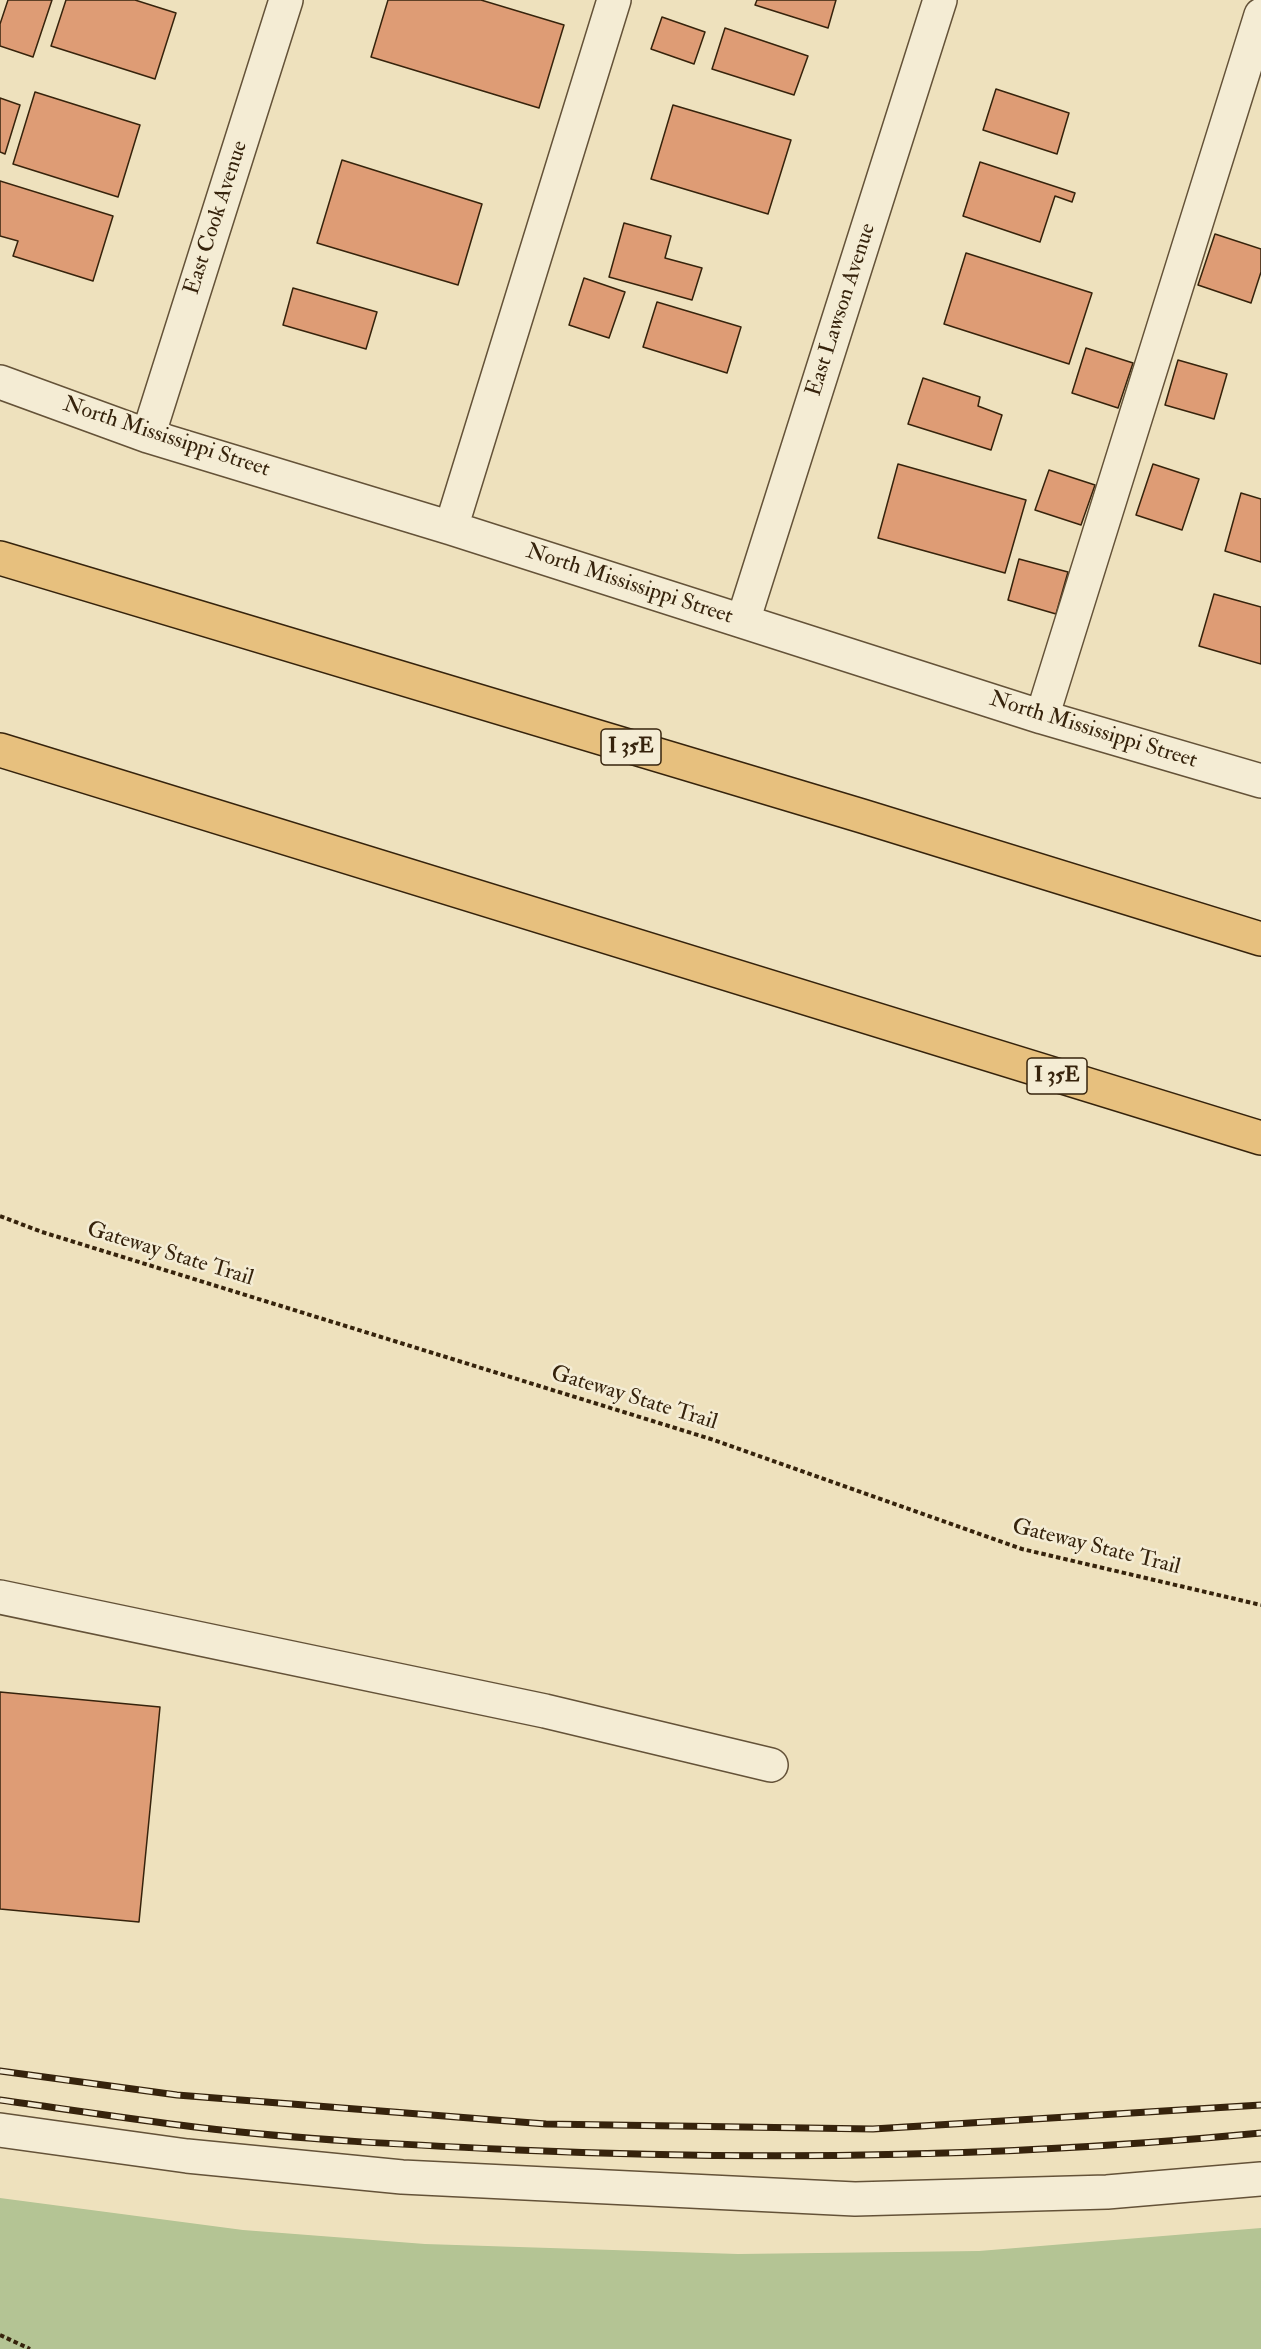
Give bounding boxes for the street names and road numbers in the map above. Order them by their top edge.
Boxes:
street label: East Cook Avenue [180,138,254,298]
street label: East Lawson Avenue [802,220,882,400]
street label: North Mississippi Street [59,392,273,484]
street label: North Mississippi Street [522,539,736,631]
street label: North Mississippi Street [986,687,1200,775]
road number: I 35E [601,729,661,765]
road number: I 35E [1027,1058,1087,1094]
street label: Gateway State Trail [84,1217,256,1293]
street label: Gateway State Trail [548,1361,720,1437]
street label: Gateway State Trail [1009,1514,1183,1582]

